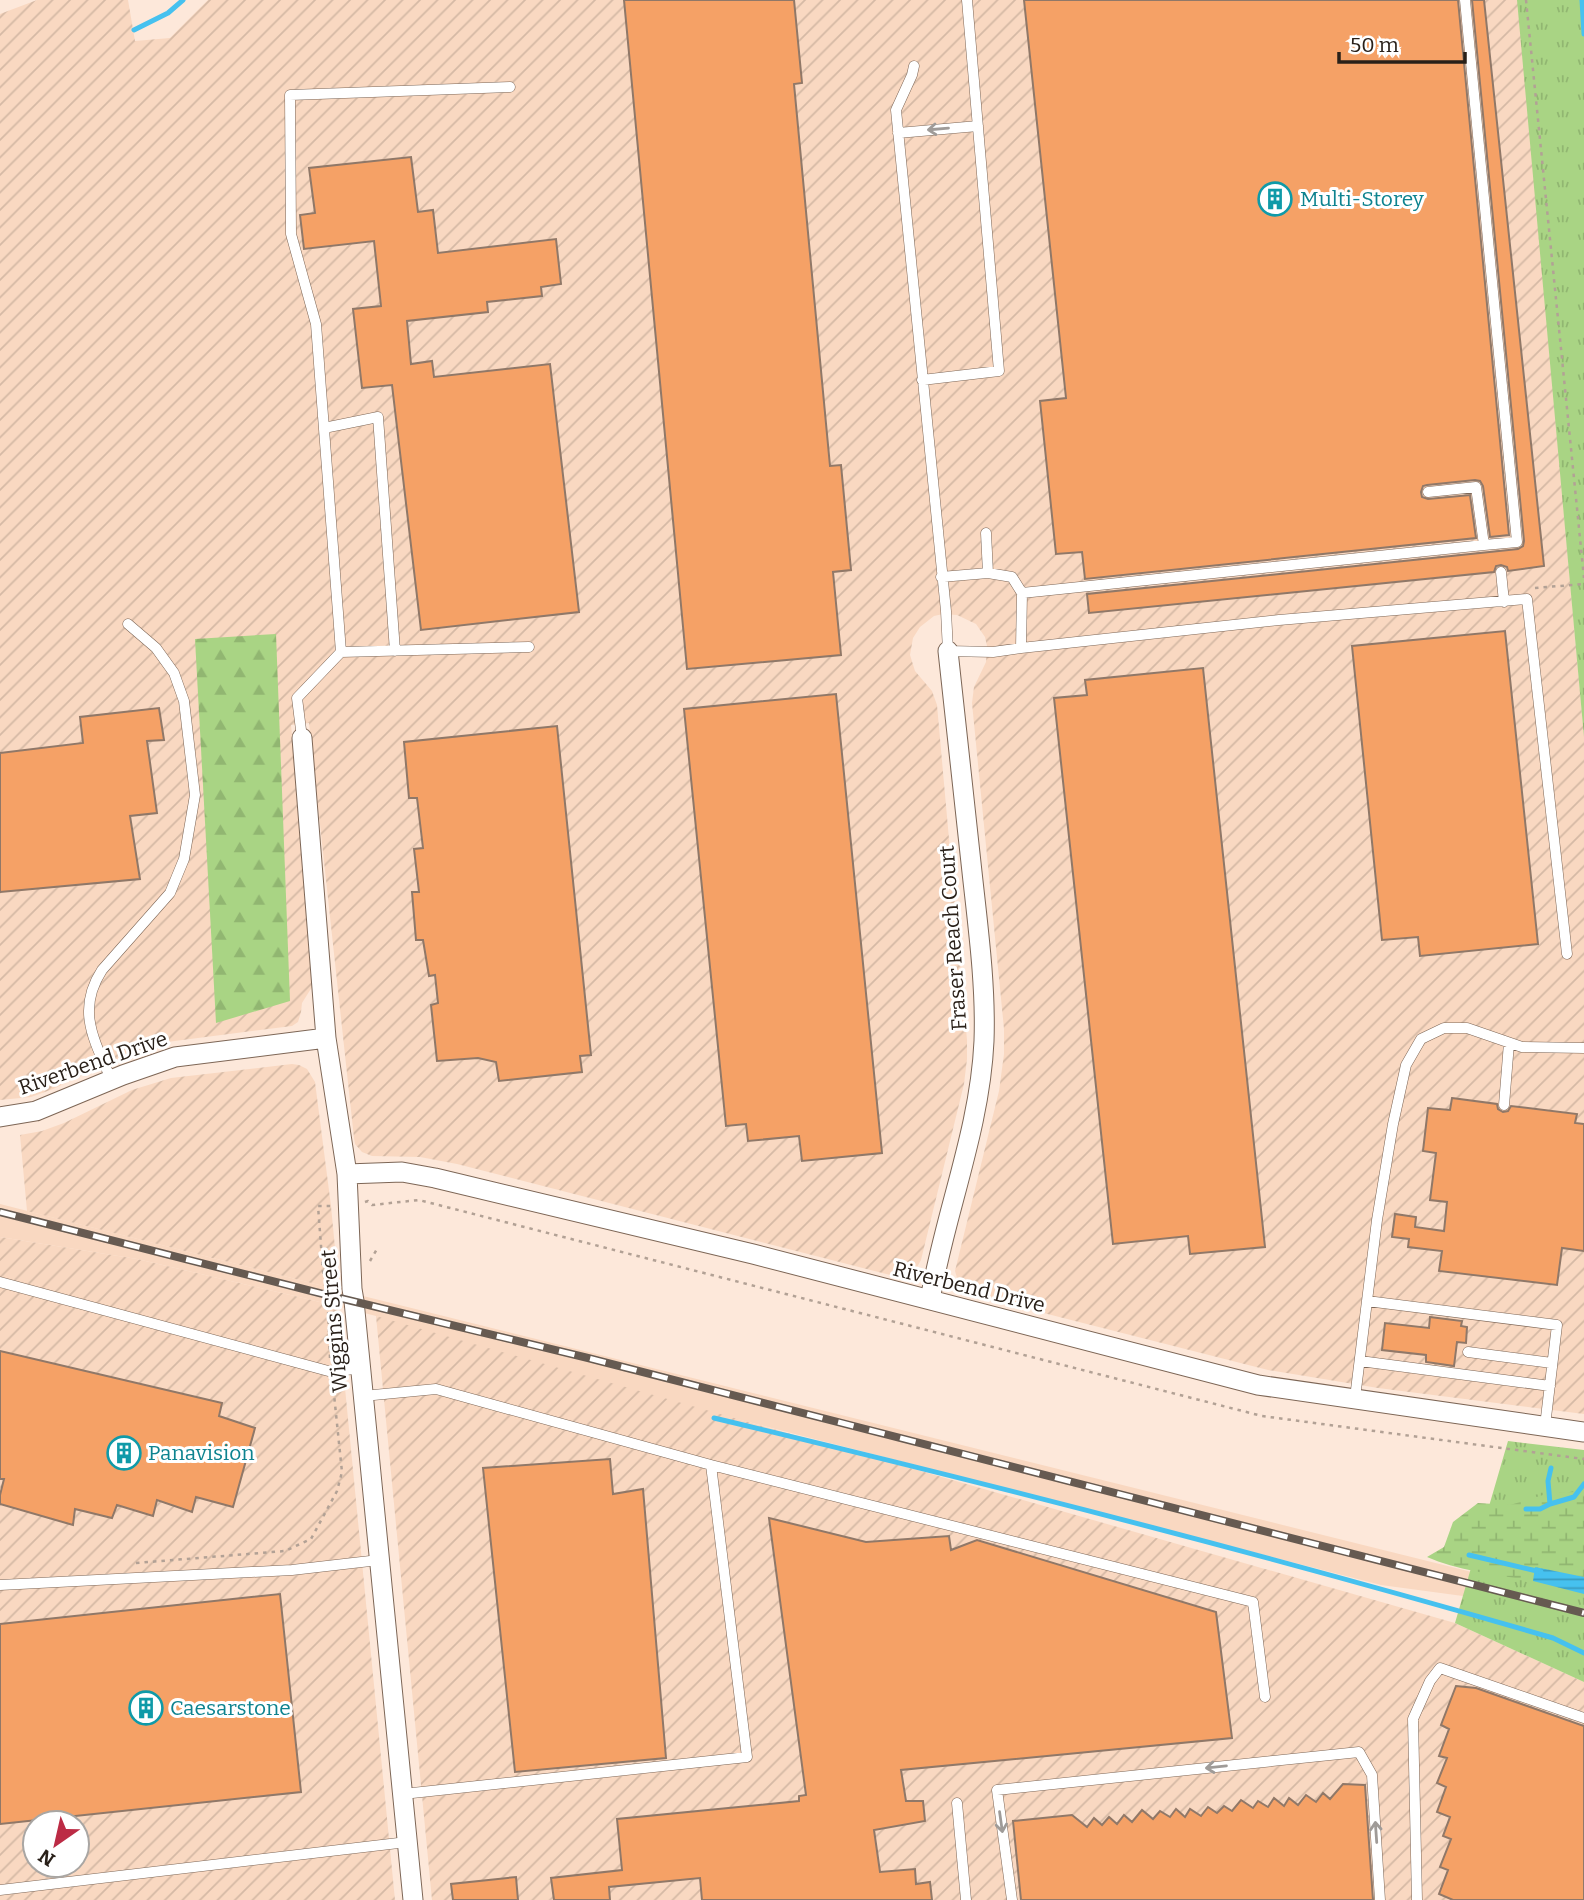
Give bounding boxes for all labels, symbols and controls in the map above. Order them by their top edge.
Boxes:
scale bar [1339,21,1465,65]
text: 50 m [1350,32,1399,58]
one-way arrow [927,123,950,136]
building icon: Multi-Storey [1256,180,1294,218]
place label: Multi-Storey [1300,186,1425,212]
street label: Fraser Reach Court [934,844,972,1031]
street label: Riverbend Drive [15,1025,171,1101]
street label: Wiggins Street [315,1248,353,1393]
street label: Riverbend Drive [890,1256,1048,1318]
building icon: Panavision [105,1434,143,1472]
place label: Panavision [148,1440,255,1466]
building icon: Caesarstone [127,1689,165,1727]
place label: Caesarstone [170,1695,291,1721]
one-way arrow [1205,1761,1228,1774]
north arrow [21,1809,91,1879]
one-way arrow [995,1810,1008,1833]
one-way arrow [1369,1821,1382,1844]
text: N [34,1844,59,1871]

